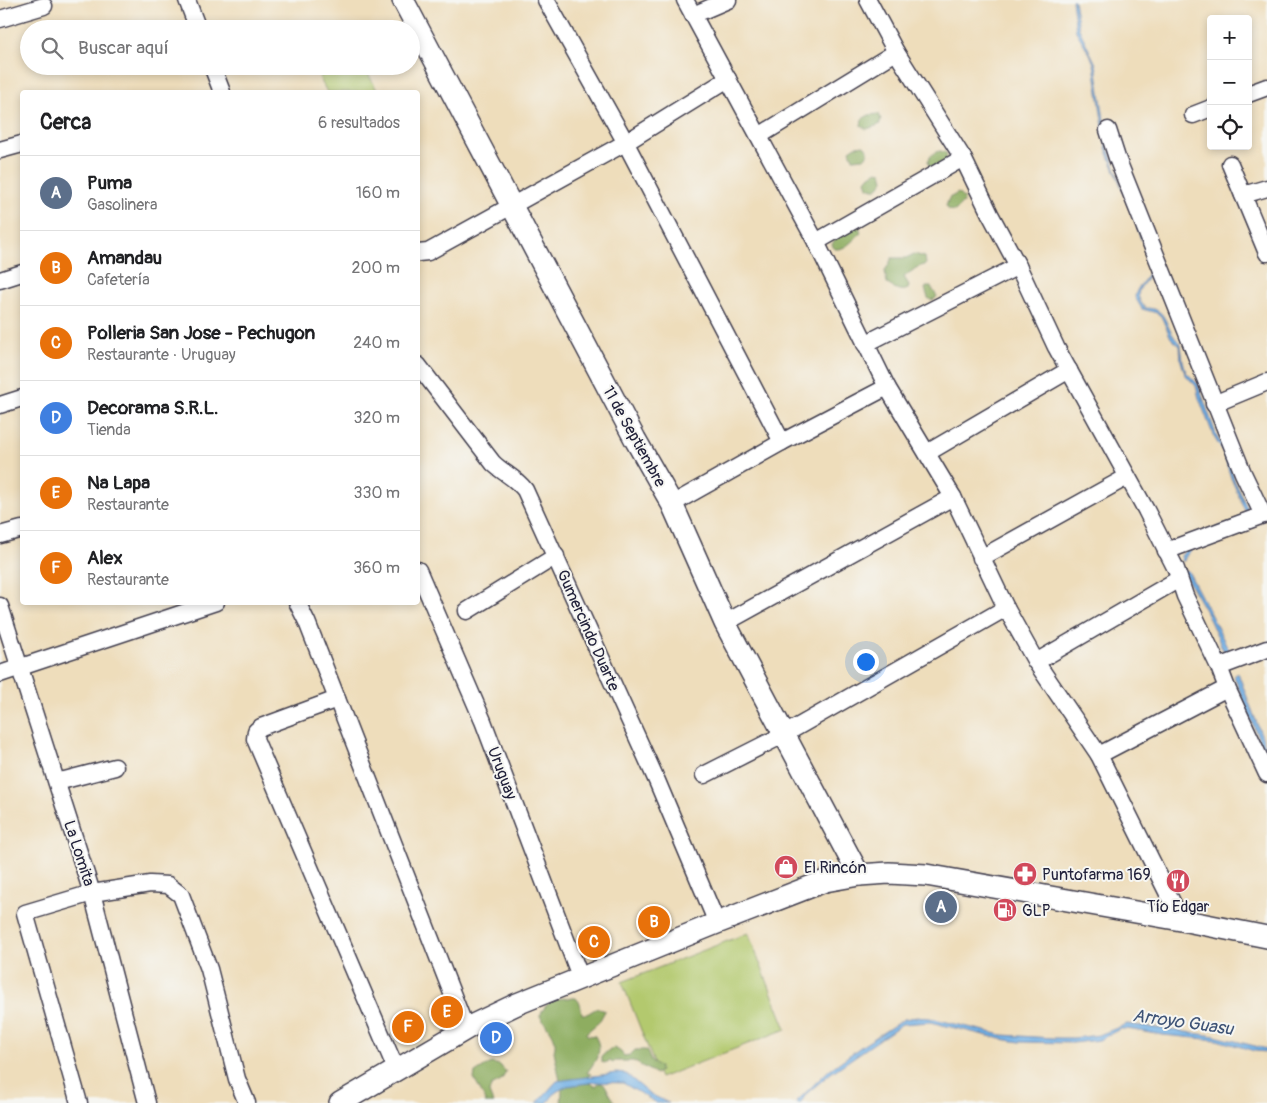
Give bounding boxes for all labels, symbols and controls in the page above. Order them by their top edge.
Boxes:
map controls [1207,15,1252,150]
button: + [1207,15,1252,60]
search box [20,20,420,75]
icon: search [38,34,66,62]
text: Buscar aquí [78,36,169,60]
button: − [1207,60,1252,105]
button: locate [1207,105,1252,150]
text: Cerca [40,109,91,136]
text: 6 resultados [318,113,400,133]
text: Puma [87,171,132,195]
text: A [51,183,61,203]
text: 160 m [356,183,400,203]
text: Gasolinera [87,195,157,215]
text: Amandau [87,246,162,270]
text: B [51,258,61,278]
text: 200 m [352,258,400,278]
text: Cafetería [87,270,150,290]
text: Polleria San Jose - Pechugon [87,321,315,345]
text: C [51,333,61,353]
text: 240 m [353,333,400,353]
text: Restaurante · Uruguay [87,345,236,365]
street label: 11 de Septiembre [598,382,670,491]
text: Decorama S.R.L. [87,396,218,420]
text: D [51,408,61,428]
text: 320 m [354,408,400,428]
text: Tienda [87,420,131,440]
text: Na Lapa [87,471,150,495]
text: E [52,483,60,503]
text: 330 m [354,483,400,503]
text: Restaurante [87,495,169,515]
text: Alex [87,546,123,570]
text: F [51,558,61,578]
text: 360 m [353,558,400,578]
street label: Gumercindo Duarte [552,567,624,694]
text: Restaurante [87,570,169,590]
your location [853,649,879,675]
street label: Uruguay [483,744,521,803]
street label: La Lomita [59,818,99,889]
shop icon: El Rincón [773,854,799,880]
place label: El Rincón [804,858,867,878]
pharmacy icon: Puntofarma 169 [1012,861,1038,887]
place label: Puntofarma 169 [1042,865,1151,885]
restaurant icon: Tío Edgar [1165,868,1191,894]
pin: A [925,888,957,926]
fuel station icon: GLP [992,897,1018,923]
place label: Tío Edgar [1147,897,1210,917]
place label: GLP [1022,901,1051,921]
pin: B [638,903,670,941]
pin: C [578,923,610,961]
pin: E [431,993,463,1031]
water label: Arroyo Guasu [1131,1004,1236,1041]
pin: F [392,1008,424,1046]
pin: D [480,1019,512,1057]

